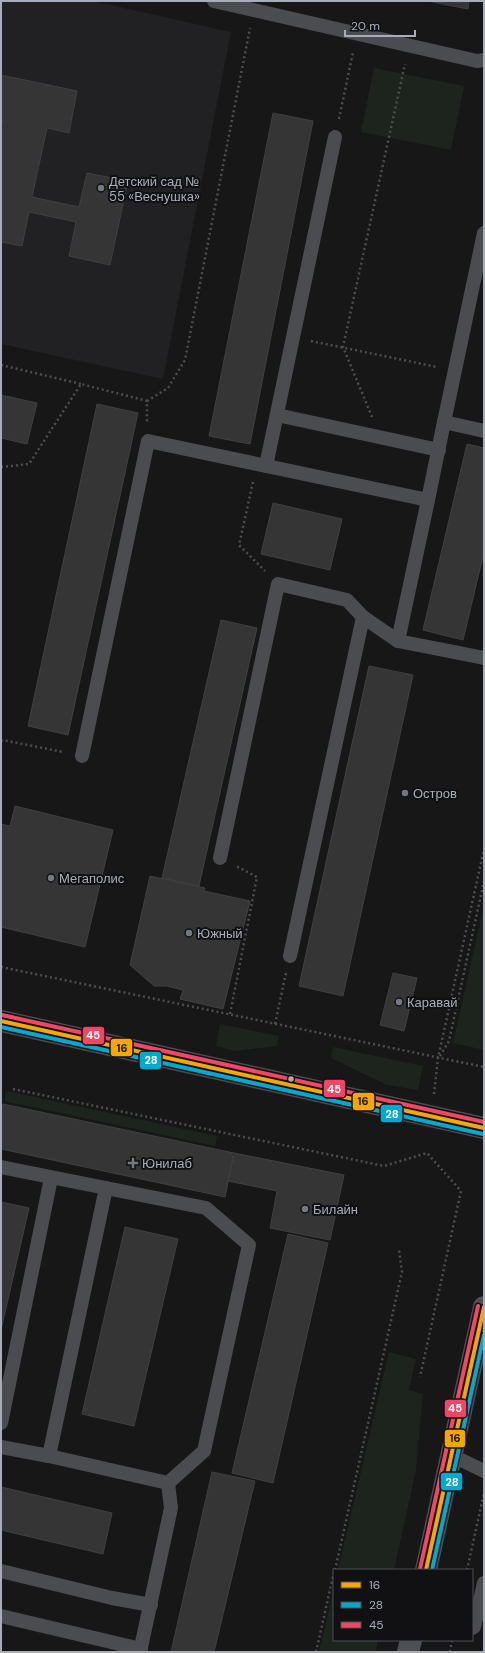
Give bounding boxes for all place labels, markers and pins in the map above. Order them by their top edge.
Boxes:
place label: Детский сад № 55 «Веснушка» [109,173,200,205]
marker: Детский сад № 55 «Веснушка» [96,183,106,193]
place label: Остров [413,785,457,802]
marker: Остров [400,788,410,798]
place label: Мегаполис [59,870,125,887]
marker: Мегаполис [46,873,56,883]
place label: Южный [197,925,243,942]
marker: Южный [184,928,194,938]
place label: Каравай [407,994,458,1011]
marker: Каравай [394,997,404,1007]
unlabelled marker [286,1074,296,1084]
place label: Юнилаб [142,1155,192,1172]
marker: Юнилаб [127,1157,139,1169]
place label: Билайн [313,1201,358,1218]
marker: Билайн [300,1204,310,1214]

